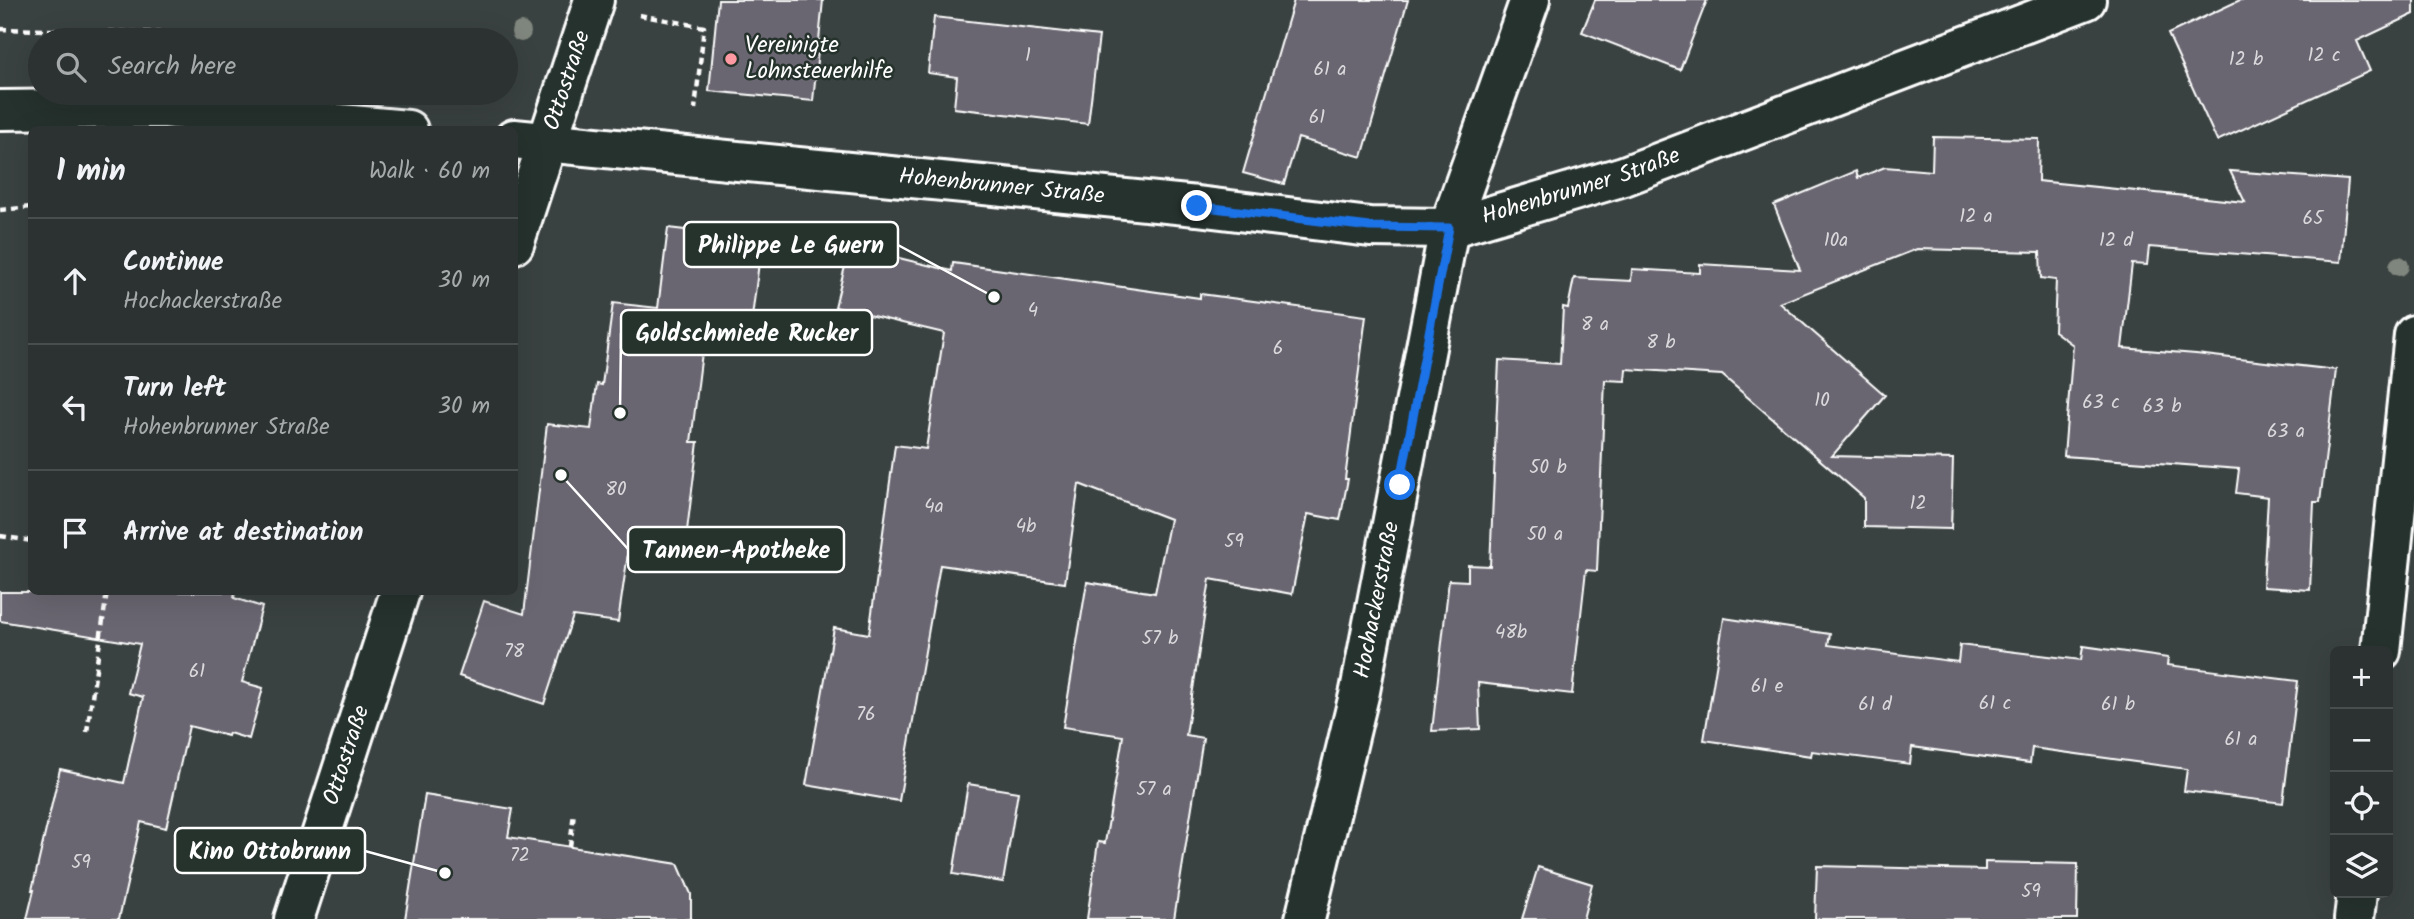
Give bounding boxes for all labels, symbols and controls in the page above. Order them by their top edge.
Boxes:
street label: Ottostraße [534,26,601,135]
search box [28,28,518,105]
place label: Vereinigte Lohnsteuerhilfe [745,28,893,90]
house number: 1 [1025,41,1031,71]
house number: 12 c [2307,41,2341,71]
house number: 12 b [2229,45,2263,75]
text: Search here [108,46,236,88]
icon: search [52,48,90,86]
marker: Vereinigte Lohnsteuerhilfe [723,51,739,67]
house number: 61 a [1313,55,1347,85]
house number: 61 [1309,103,1325,133]
street label: Hohenbrunner Straße [1478,138,1686,235]
text: 1 min [56,148,126,196]
text: Walk · 60 m [369,154,490,190]
street label: Hohenbrunner Straße [897,159,1106,215]
route end [1181,190,1212,221]
house number: 12 a [1959,202,1993,232]
house number: 65 [2303,204,2325,234]
callout: Philippe Le Guern [684,222,898,267]
house number: 10a [1824,226,1848,256]
house number: 12 d [2099,226,2134,256]
text: Philippe Le Guern [698,227,884,266]
text: Continue [123,242,224,284]
icon: ahead [56,262,94,300]
text: 30 m [438,263,490,299]
text: Hochackerstraße [123,284,282,320]
house number: 4 [1028,296,1038,326]
callout: Goldschmiede Rucker [621,310,872,355]
house number: 8 a [1581,310,1609,340]
text: Goldschmiede Rucker [636,315,860,354]
house number: 8 b [1646,328,1676,358]
house number: 6 [1273,334,1283,364]
text: Turn left [123,368,226,410]
house number: 10 [1814,386,1830,416]
icon: left [56,388,94,426]
house number: 63 c [2082,388,2120,418]
text: 30 m [438,389,490,425]
house number: 63 b [2142,392,2182,422]
text: Hohenbrunner Straße [123,410,330,446]
house number: 63 a [2267,417,2305,447]
house number: 50 b [1529,453,1567,483]
route start [1384,469,1415,500]
house number: 80 [606,475,626,505]
house number: 12 [1909,489,1927,519]
house number: 4a [924,492,944,522]
text: Arrive at destination [123,512,363,554]
house number: 4b [1016,512,1036,542]
icon: arrive [56,514,94,552]
street label: Hochackerstraße [1345,519,1410,682]
house number: 50 a [1527,520,1563,550]
callout: Tannen-Apotheke [628,527,844,572]
house number: 59 [1224,527,1244,557]
text: Tannen-Apotheke [642,532,830,571]
house number: 48b [1495,618,1527,648]
house number: 57 b [1142,624,1178,654]
house number: 78 [504,637,525,667]
map controls [2330,646,2393,898]
button: + [2330,646,2393,709]
house number: 61 [189,657,205,687]
house number: 61 e [1751,672,1784,702]
house number: 61 c [1979,689,2011,719]
house number: 61 d [1858,690,1892,720]
house number: 61 b [2101,690,2135,720]
house number: 76 [856,700,876,730]
street label: Ottostraße [314,701,380,810]
button: − [2330,709,2393,772]
house number: 61 a [2224,725,2258,755]
button: locate [2330,772,2393,835]
house number: 57 a [1136,775,1172,805]
callout: Kino Ottobrunn [175,828,365,873]
text: Kino Ottobrunn [189,833,351,872]
button: layers [2330,835,2393,898]
house number: 72 [510,841,530,871]
house number: 59 [71,848,91,878]
house number: 59 [2021,877,2041,907]

